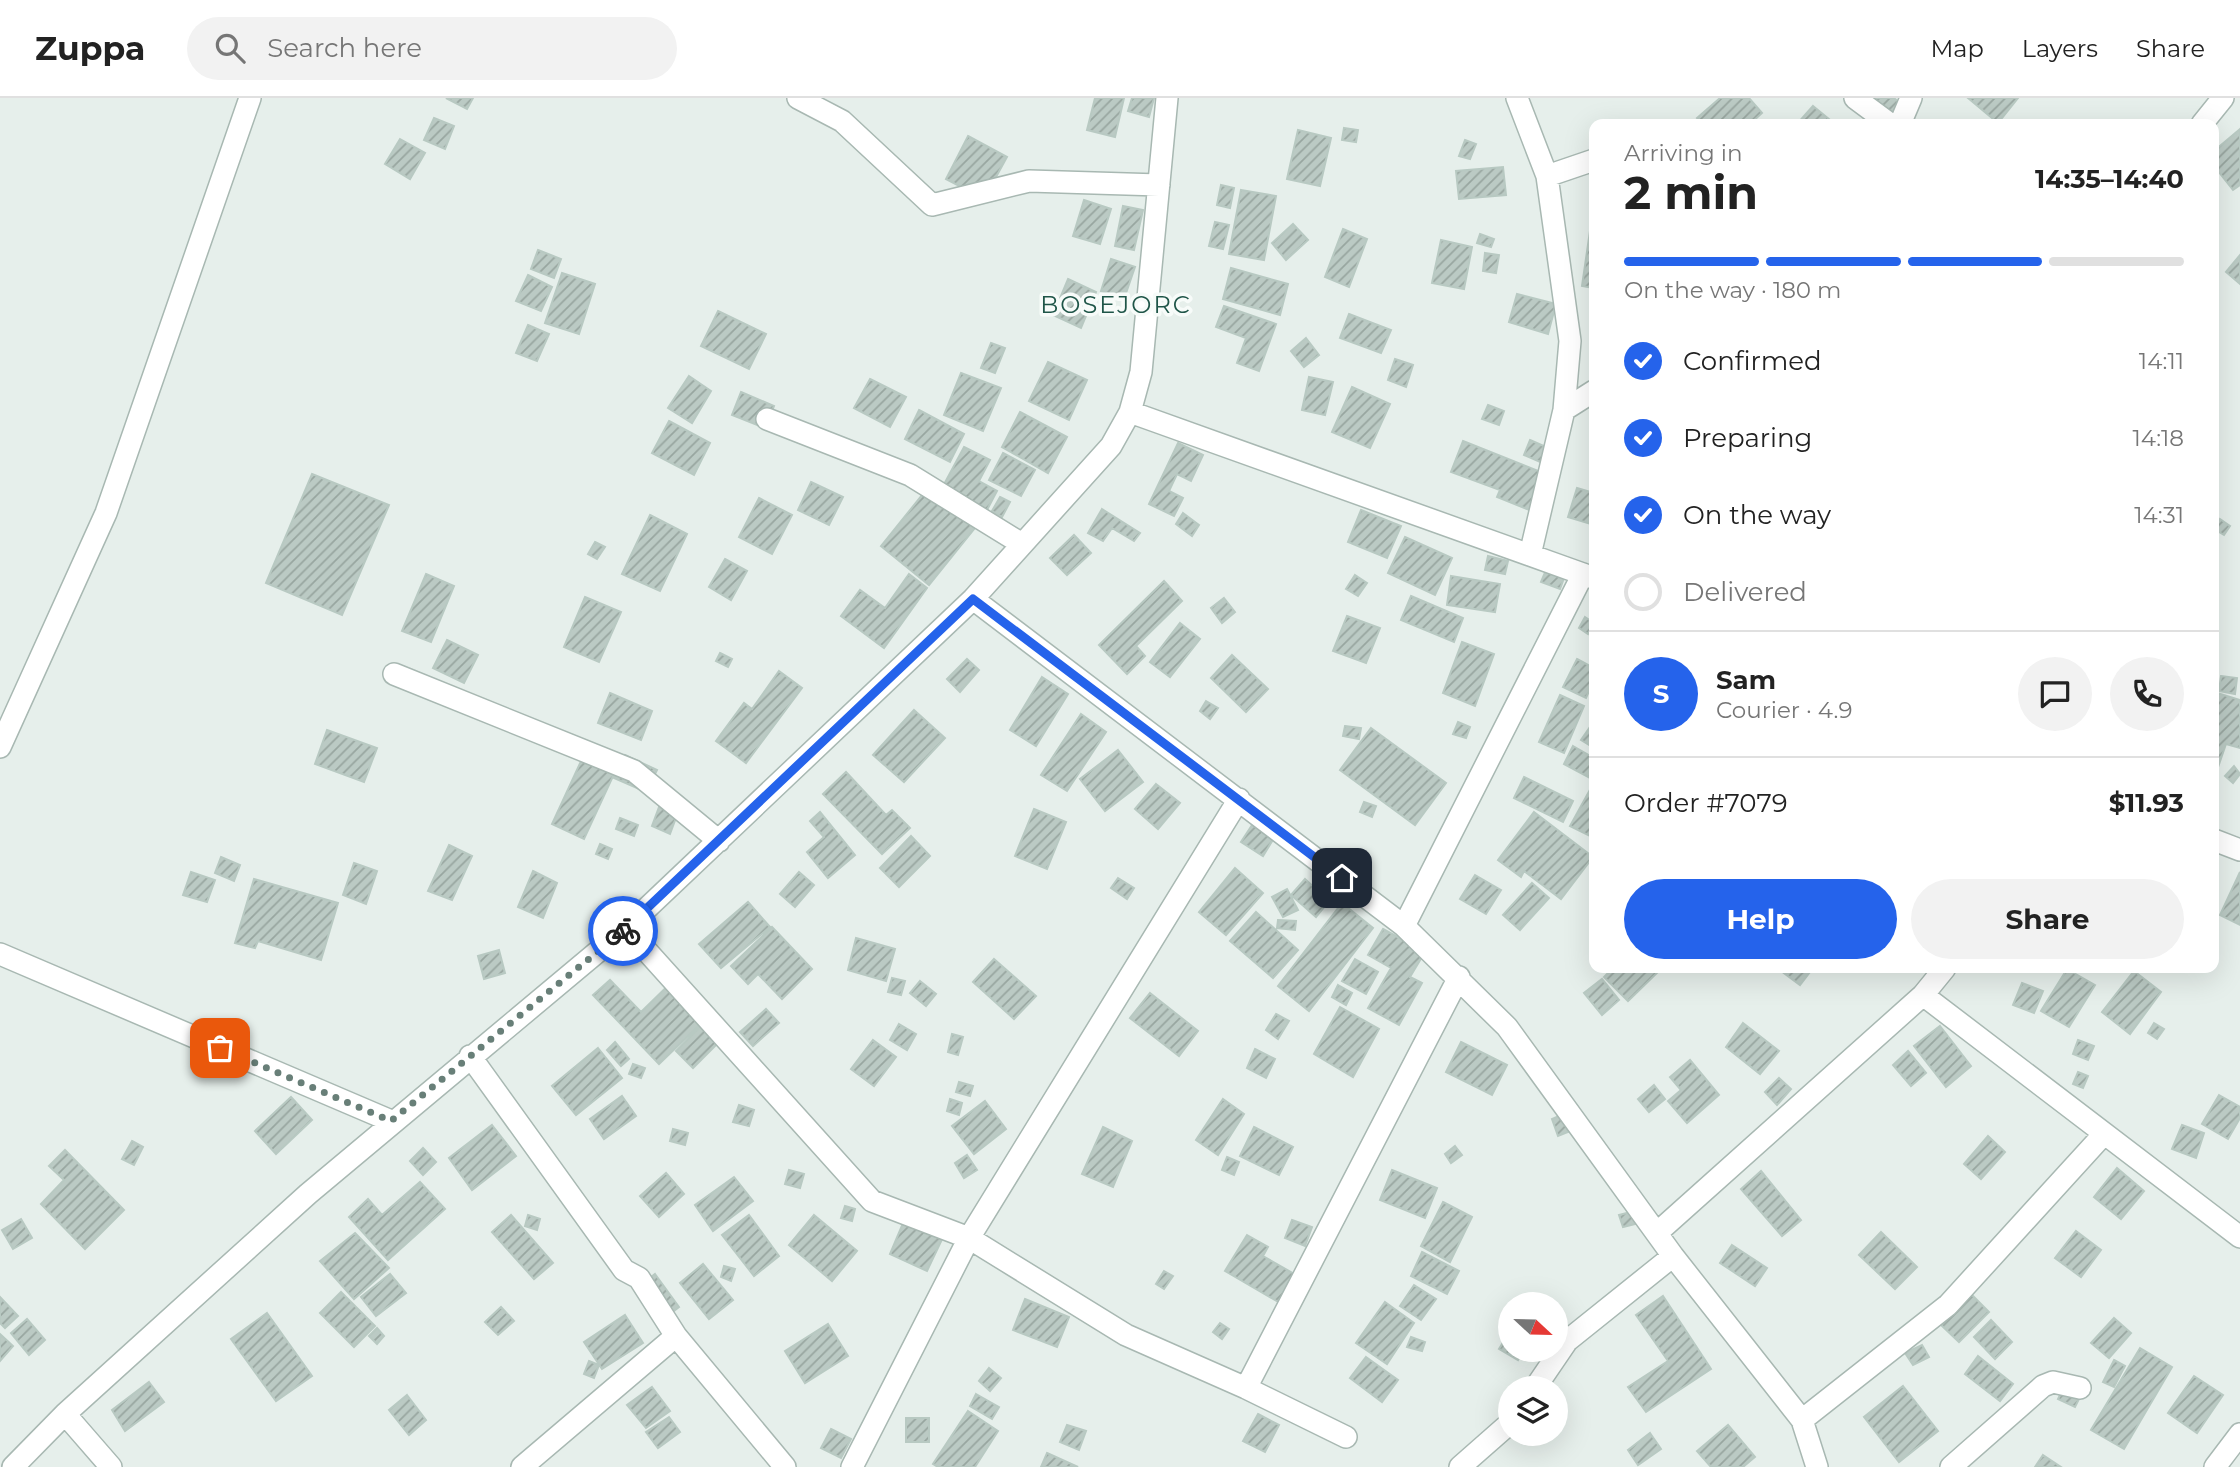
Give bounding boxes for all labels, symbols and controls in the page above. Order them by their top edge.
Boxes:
search box [187,17,677,80]
text: Zuppa [35,28,145,68]
icon: search [211,29,249,67]
text: Search here [267,32,422,64]
text: Map [1930,34,1984,63]
text: Layers [2022,34,2098,63]
text: Share [2136,34,2205,63]
text: Arriving in [1624,139,1743,167]
text: 14:35–14:40 [2035,163,2184,195]
text: 2 min [1624,164,1758,221]
text: On the way · 180 m [1624,276,1842,304]
district label: BOSEJORC [1040,290,1192,319]
icon: check [1624,342,1662,380]
text: Confirmed [1683,345,1822,377]
text: 14:11 [2139,347,2184,375]
icon: check [1624,419,1662,457]
text: Preparing [1683,422,1812,454]
text: 14:18 [2132,424,2184,452]
icon: check [1624,496,1662,534]
text: On the way [1683,499,1831,531]
text: 14:31 [2134,501,2184,529]
text: Delivered [1683,576,1807,608]
button: chat [2018,657,2092,731]
button: phone [2110,657,2184,731]
text: Sam [1716,664,1776,696]
text: S [1653,678,1669,710]
text: Courier · 4.9 [1716,696,1852,724]
text: Order #7079 [1624,787,1788,819]
text: $11.93 [2109,787,2184,819]
pin [1312,848,1372,908]
icon: home [1323,859,1361,897]
button: Help [1624,879,1897,959]
button: Share [1911,879,2184,959]
courier [588,896,658,966]
icon: bike [604,912,642,950]
pin [190,1018,250,1078]
icon: bag [201,1029,239,1067]
north arrow [1498,1292,1568,1362]
map controls [1498,1292,1568,1446]
button: layers [1498,1376,1568,1446]

